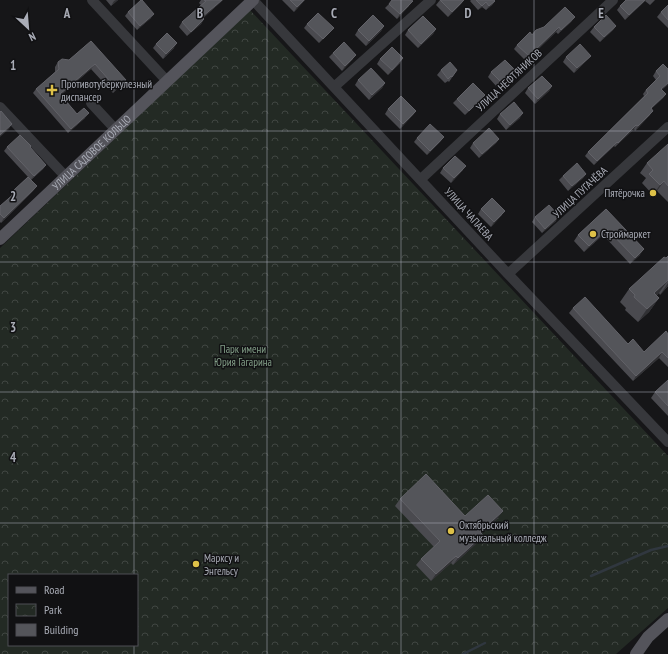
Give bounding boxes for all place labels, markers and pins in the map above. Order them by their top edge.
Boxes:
place label: Противотуберкулезный диспансер [61,77,152,104]
marker: Противотуберкулезный диспансер [46,84,58,96]
place label: Пятёрочка [604,186,645,200]
marker: Пятёрочка [648,188,658,198]
place label: Строймаркет [601,227,651,241]
marker: Строймаркет [588,229,598,239]
place label: Октябрьский музыкальный колледж [459,518,547,545]
marker: Октябрьский музыкальный колледж [446,526,456,536]
place label: Марксу и Энгельсу [204,551,239,578]
marker: Марксу и Энгельсу [191,559,201,569]

